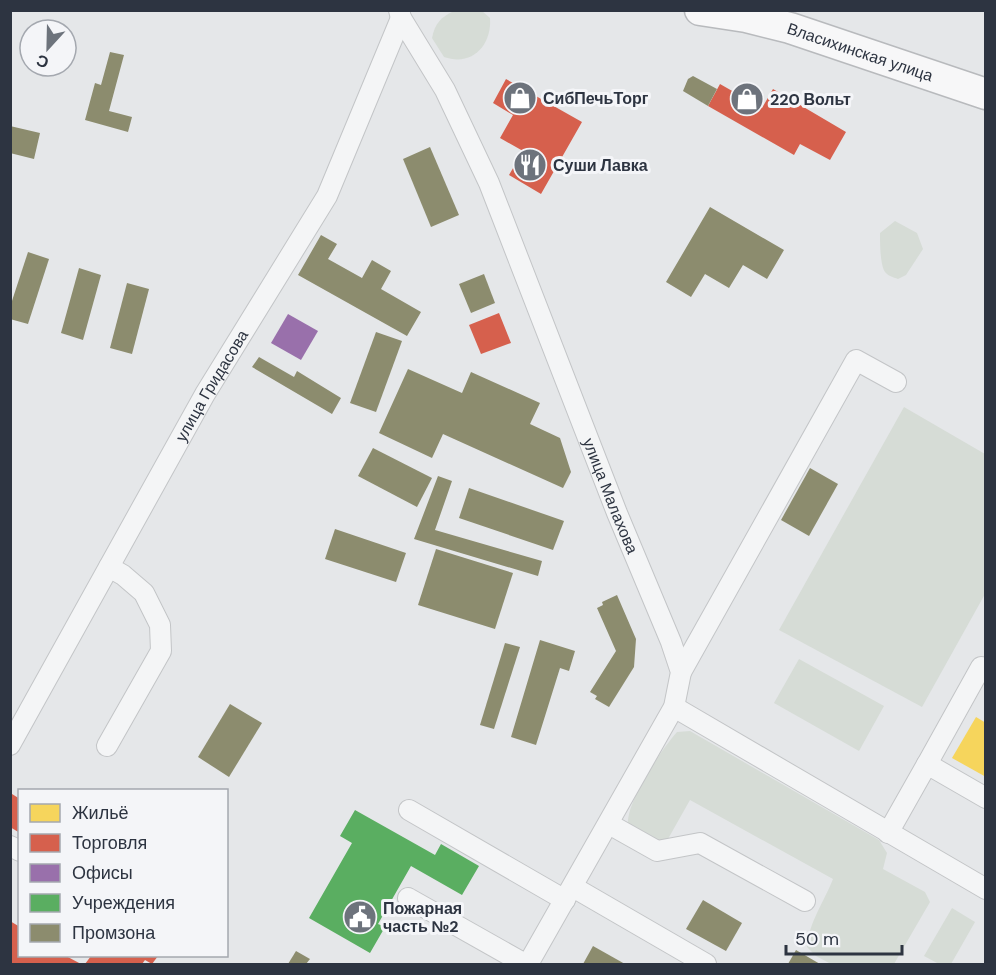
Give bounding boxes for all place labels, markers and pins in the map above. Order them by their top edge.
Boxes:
shop icon: СибПечьТорг [502,80,538,116]
shop icon: 220 Вольт [729,81,765,117]
place label: СибПечьТорг [543,88,649,109]
place label: 220 Вольт [770,89,851,110]
restaurant icon: Суши Лавка [512,147,548,183]
place label: Суши Лавка [553,155,648,176]
place label: Пожарная часть №2 [383,898,462,937]
public building icon: Пожарная часть №2 [342,899,378,935]

